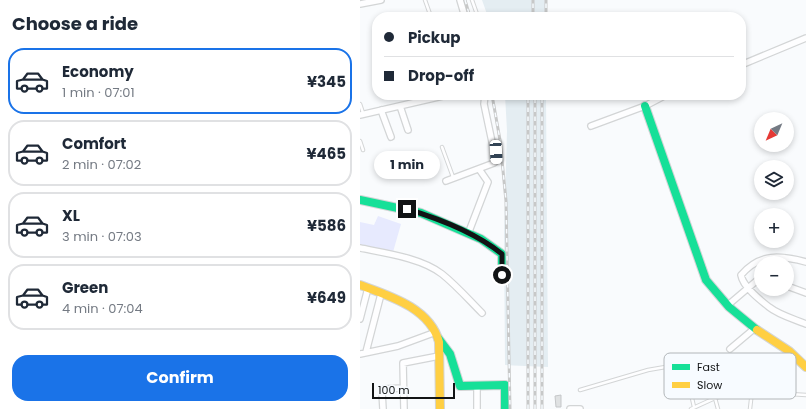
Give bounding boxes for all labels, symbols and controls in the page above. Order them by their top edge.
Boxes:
text: Choose a ride [12,11,138,36]
text: Pickup [408,27,460,48]
text: Economy [62,61,134,82]
icon: car [14,63,50,99]
text: Drop-off [408,65,474,86]
text: ¥345 [307,71,346,92]
text: 1 min · 07:01 [62,83,135,102]
north arrow [754,112,794,152]
map controls [754,112,794,296]
text: Comfort [62,133,126,154]
icon: car [14,135,50,171]
car [489,140,503,164]
text: ¥465 [306,143,346,164]
callout: 1 min [374,151,440,179]
text: 2 min · 07:02 [62,155,141,174]
text: 1 min [390,155,424,174]
button: layers [754,160,794,200]
route end [398,200,416,218]
text: XL [62,205,80,226]
icon: car [14,207,50,243]
button: + [754,208,794,248]
text: ¥586 [307,215,346,236]
text: 3 min · 07:03 [62,227,142,246]
button: − [754,256,794,296]
route start [493,266,511,284]
text: Green [62,277,108,298]
icon: car [14,279,50,315]
text: ¥649 [307,287,346,308]
text: 4 min · 07:04 [62,299,143,318]
legend [664,353,796,399]
button: Confirm [12,355,348,401]
text: Fast [697,359,720,375]
text: Slow [697,377,722,393]
scale bar [372,381,455,400]
text: 100 m [378,382,410,398]

